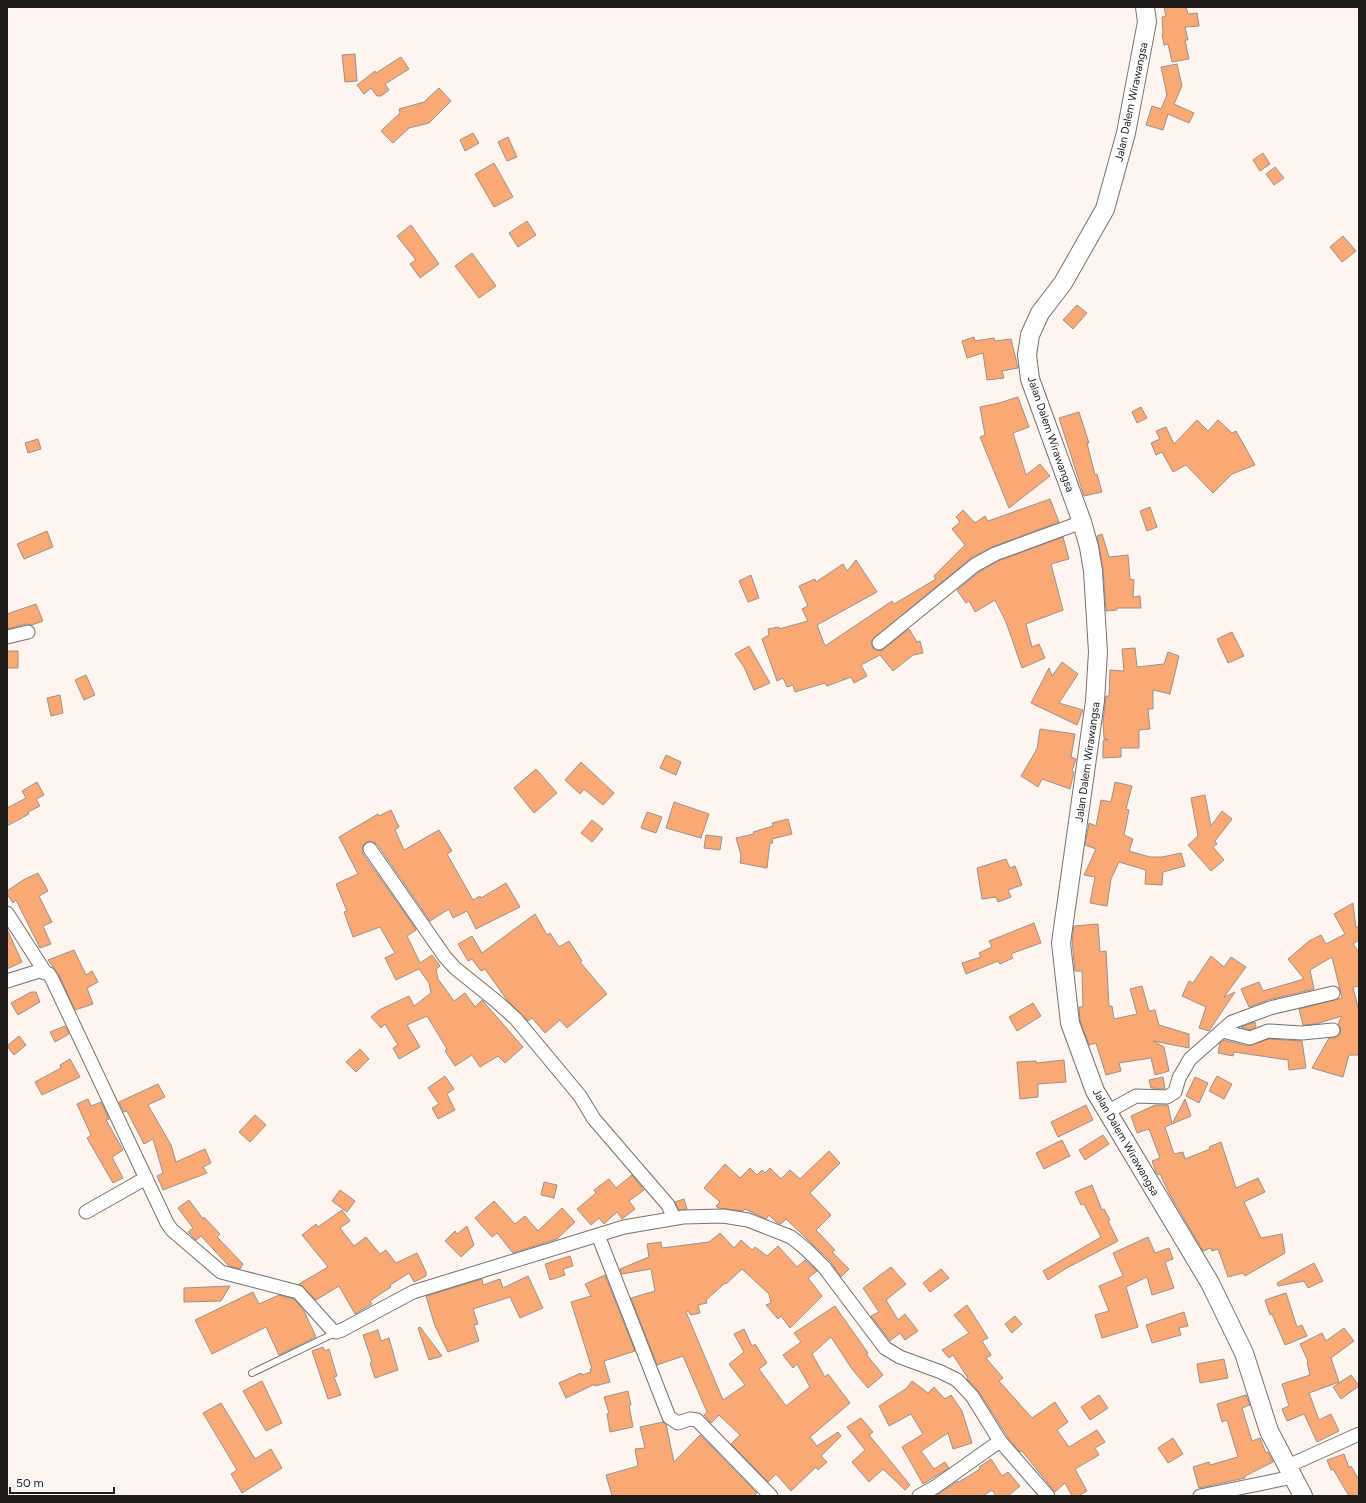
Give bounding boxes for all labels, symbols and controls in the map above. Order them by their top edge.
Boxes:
street label: Jalan Dalem Wirawangsa [1112,41,1150,163]
street label: Jalan Dalem Wirawangsa [1025,375,1076,494]
street label: Jalan Dalem Wirawangsa [1073,701,1102,823]
street label: Jalan Dalem Wirawangsa [1090,1086,1162,1198]
scale bar [10,1469,114,1495]
text: 50 m [16,1476,44,1490]

